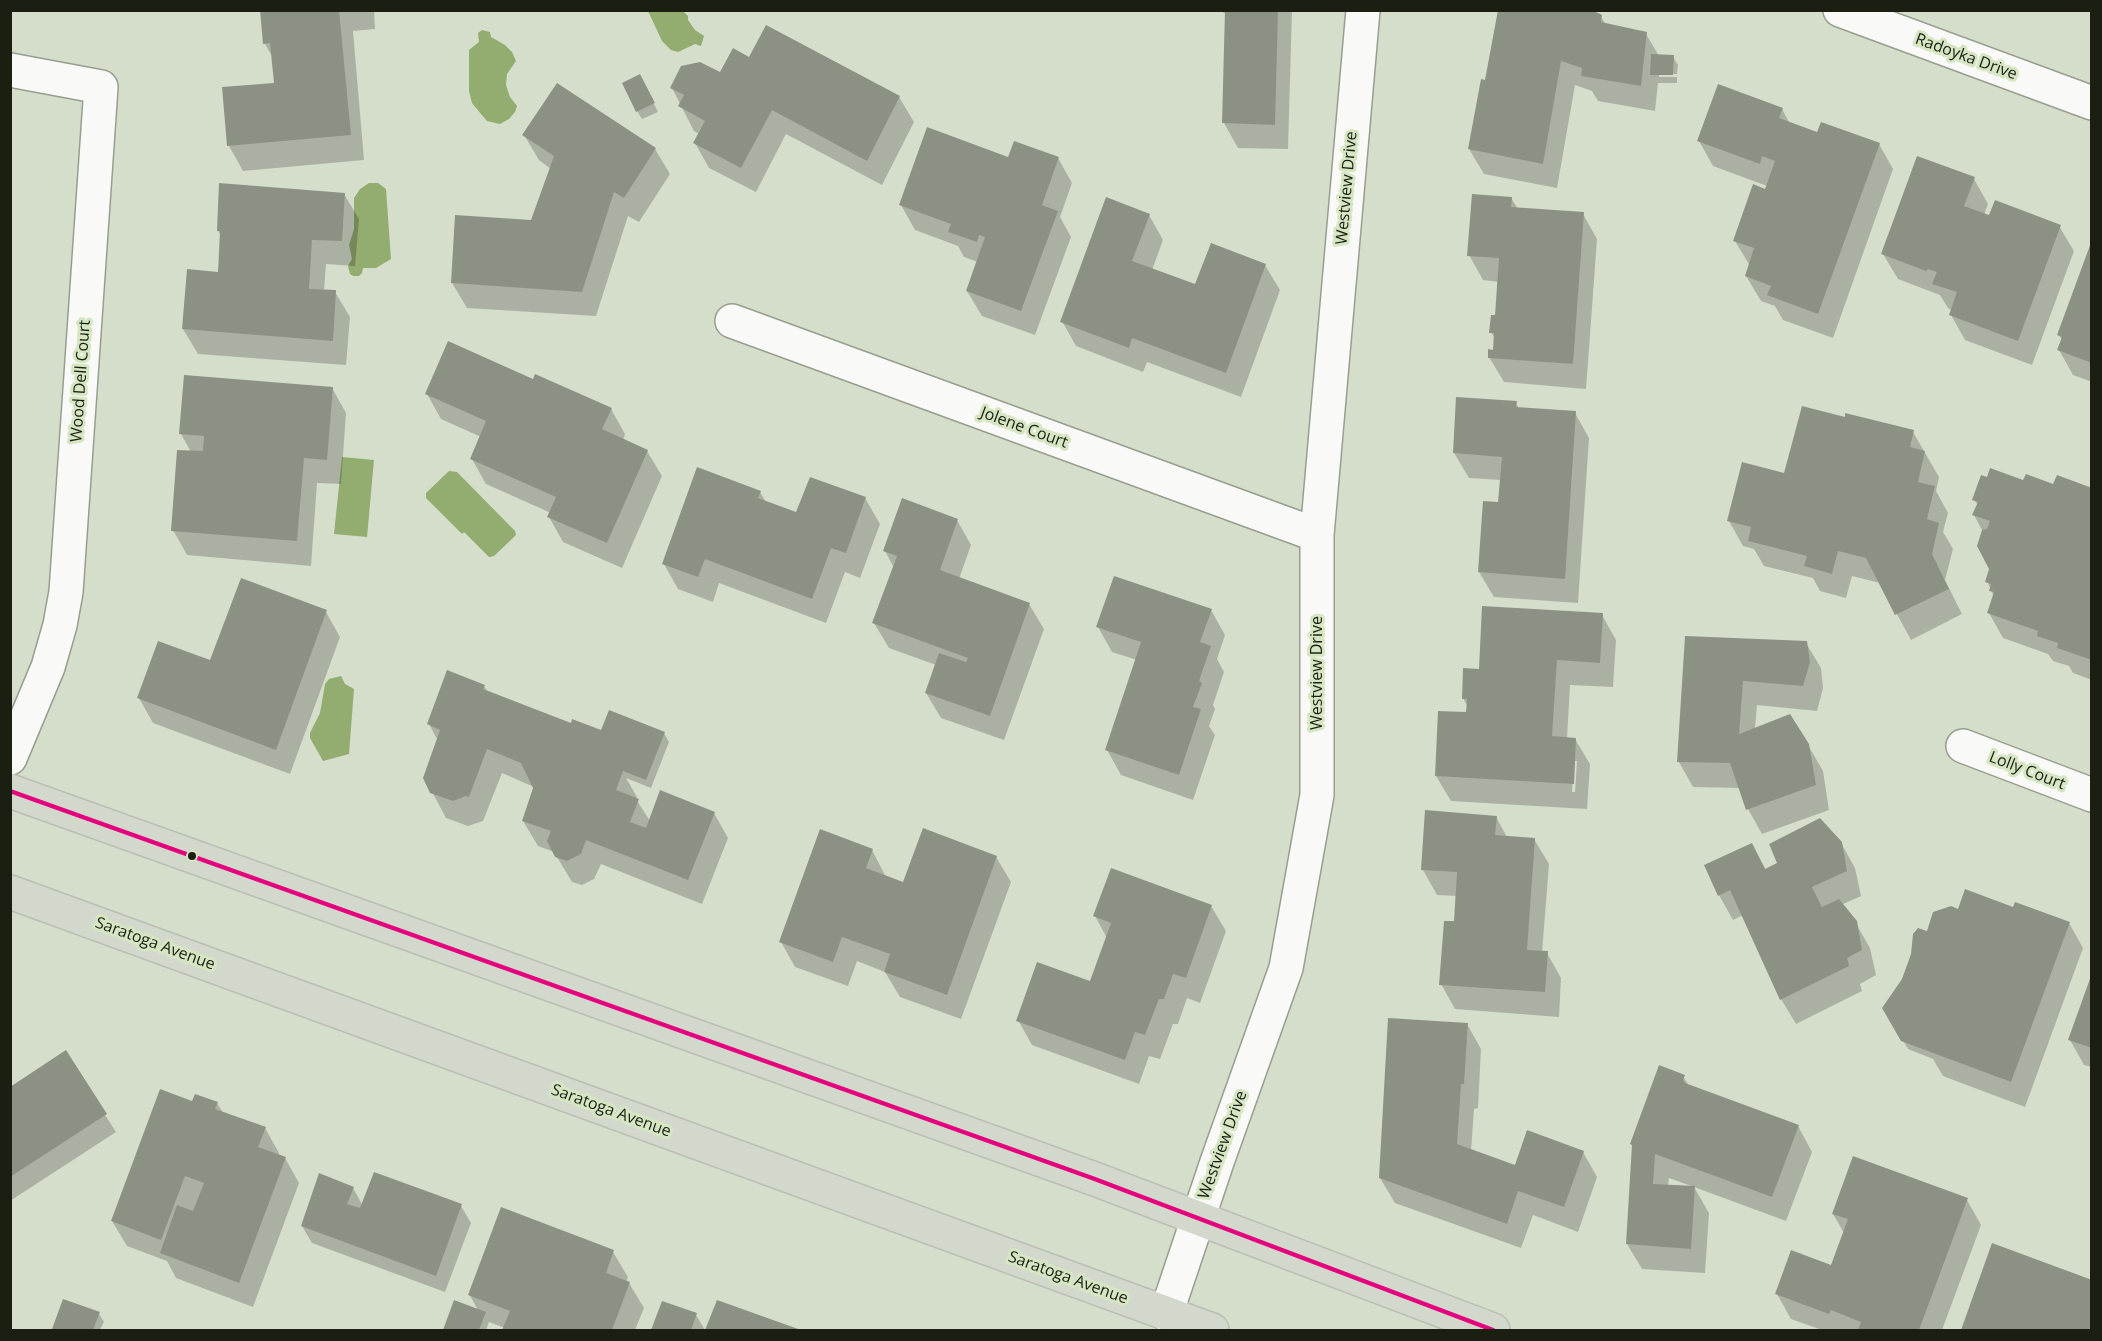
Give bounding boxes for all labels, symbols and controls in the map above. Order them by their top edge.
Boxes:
street label: Radoyka Drive [1913,30,2019,84]
street label: Westview Drive [1332,130,1362,246]
street label: Wood Dell Court [67,319,95,443]
street label: Jolene Court [978,403,1070,453]
street label: Westview Drive [1307,616,1327,730]
street label: Lolly Court [1986,748,2068,794]
unlabelled marker [186,850,198,862]
street label: Saratoga Avenue [93,913,217,975]
street label: Saratoga Avenue [549,1080,673,1142]
street label: Westview Drive [1195,1088,1251,1202]
street label: Saratoga Avenue [1006,1247,1130,1309]

